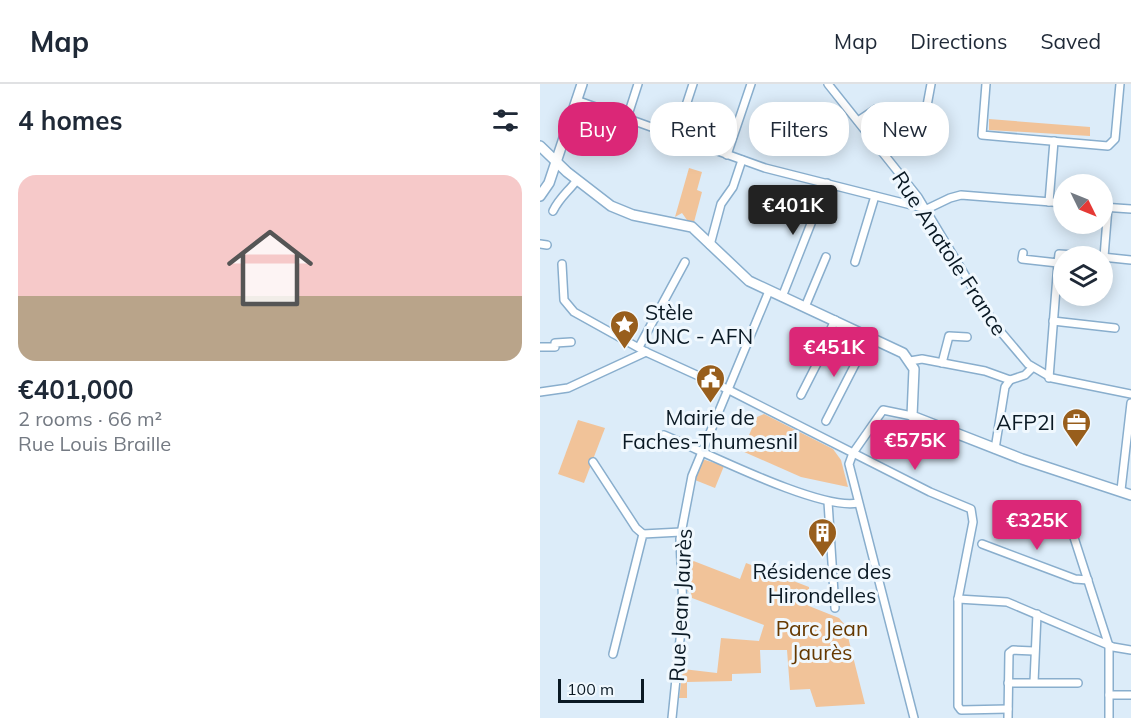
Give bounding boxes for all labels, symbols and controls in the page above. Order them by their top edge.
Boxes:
text: Map [30,24,89,59]
text: Map [834,28,877,54]
text: Directions [910,28,1007,54]
text: Saved [1040,28,1101,54]
chip: Buy [558,102,638,156]
chip: Rent [650,102,737,156]
chip: Filters [749,102,849,156]
chip: New [861,102,949,156]
text: 4 homes [18,104,122,137]
icon: filters [489,104,522,137]
street label: Rue Anatole France [887,166,1013,340]
north arrow [1053,174,1113,234]
map controls [1053,174,1113,306]
pin: €401K [751,185,835,236]
text: €401K [762,192,824,217]
icon: home [216,214,324,322]
button: layers [1053,246,1113,306]
place label: Stèle UNC - AFN [645,299,753,349]
place icon: Stèle UNC - AFN [608,308,640,350]
pin: €451K [792,327,876,378]
text: €451K [803,334,865,359]
public building icon: Mairie de Faches-Thumesnil [694,362,726,404]
text: €401,000 [18,373,134,406]
place label: Mairie de Faches-Thumesnil [622,404,798,454]
text: 2 rooms · 66 m² [18,406,162,431]
office icon: AFP2I [1060,406,1092,448]
place label: AFP2I [996,409,1055,435]
pin: €575K [873,420,957,471]
text: €575K [884,427,946,452]
text: Rue Louis Braille [18,431,171,456]
pin: €325K [995,500,1079,551]
text: €325K [1006,507,1068,532]
building icon: Résidence des Hirondelles [806,516,838,558]
street label: Rue Jean Jaurès [663,528,697,682]
place label: Résidence des Hirondelles [753,558,892,608]
park label: Parc Jean Jaurès [776,615,868,665]
scale bar [558,676,644,704]
text: 100 m [567,679,614,699]

